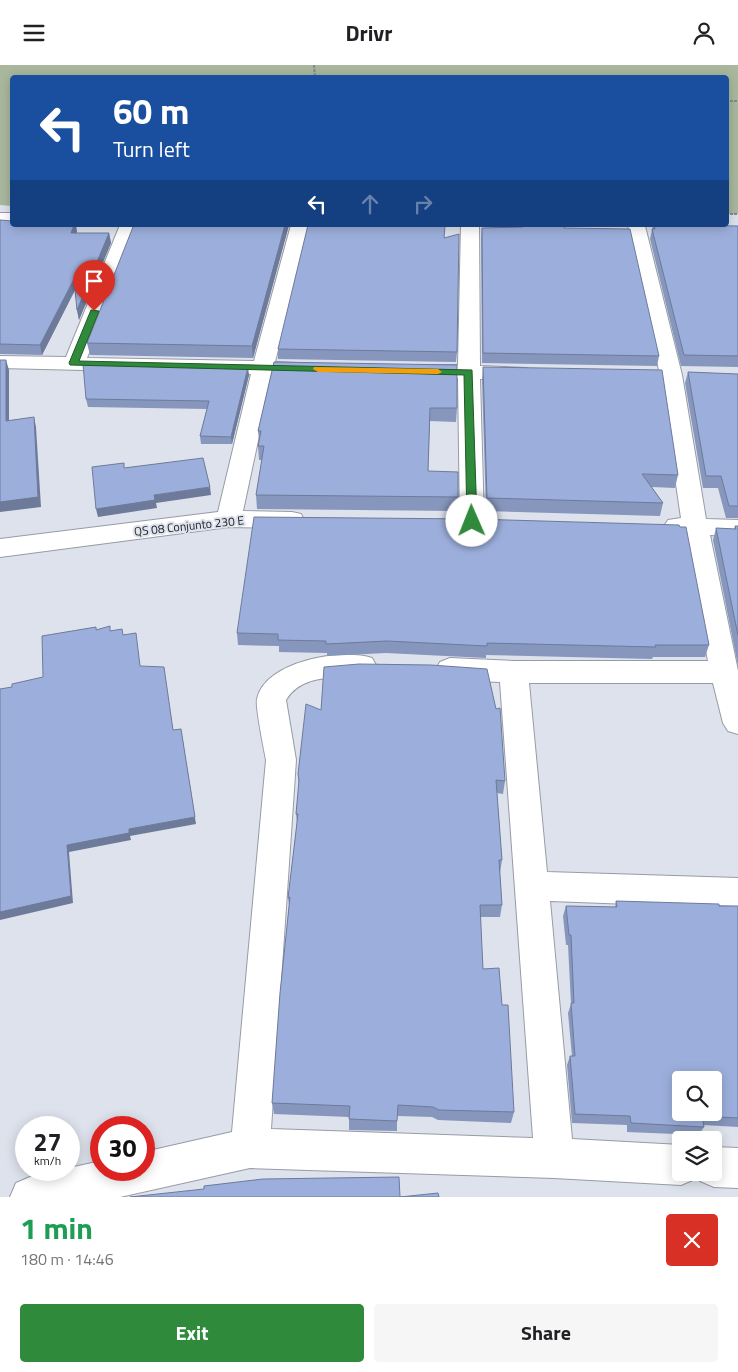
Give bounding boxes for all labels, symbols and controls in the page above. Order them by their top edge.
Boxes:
text: Drivr [345,16,393,50]
icon: menu [20,19,48,47]
icon: person [690,19,718,47]
text: 60 m [113,84,189,138]
icon: left [30,95,95,160]
text: Turn left [113,132,190,166]
icon: left [303,190,331,218]
icon: ahead [356,190,384,218]
icon: right [409,190,437,218]
pin [73,260,115,311]
icon: arrive [80,267,108,295]
position arrow [445,494,497,546]
street label: QS 08 Conjunto 230 E [133,510,245,541]
map controls [672,1071,722,1181]
button: search [672,1071,722,1121]
speed limit sign: 30 [90,1116,155,1181]
text: 27 [33,1123,62,1161]
button: layers [672,1131,722,1181]
text: km/h [34,1151,61,1170]
text: 1 min [20,1205,93,1251]
button: close [666,1214,718,1266]
text: 180 m · 14:46 [20,1247,114,1271]
button: Exit [20,1304,364,1362]
button: Share [374,1304,718,1362]

